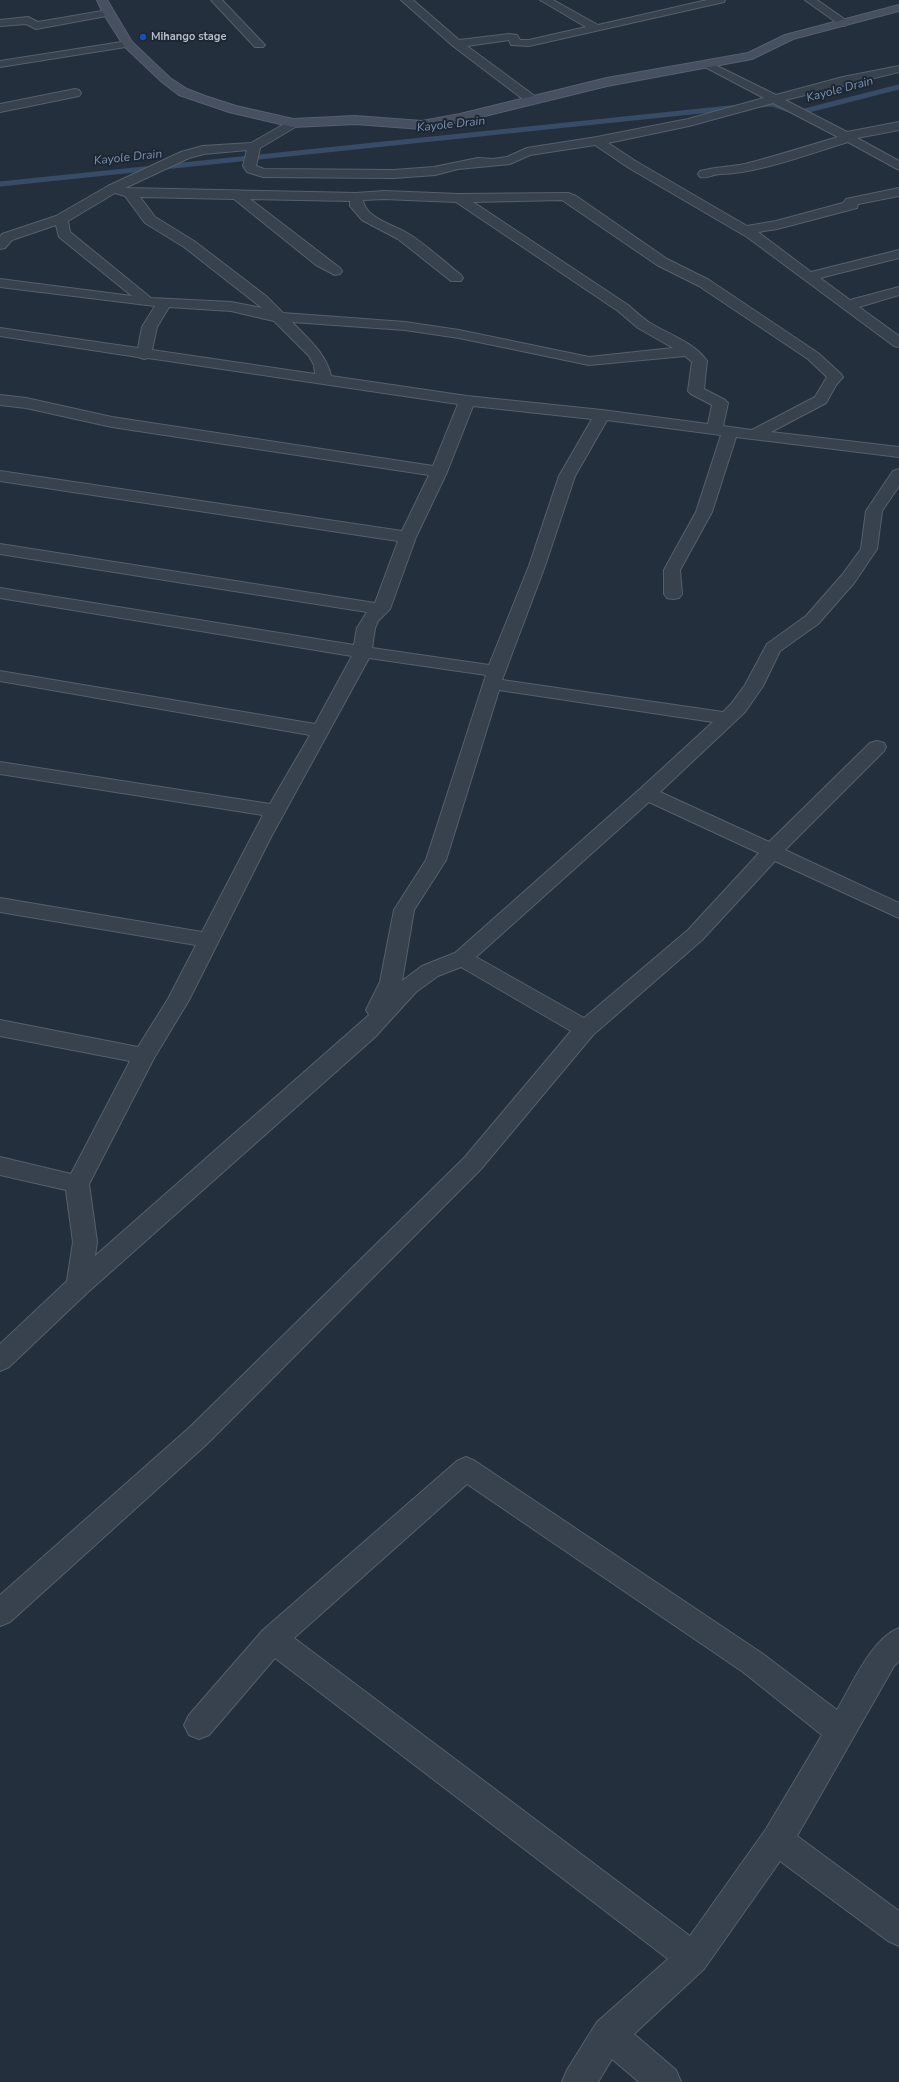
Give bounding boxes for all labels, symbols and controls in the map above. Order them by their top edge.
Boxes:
place label: Mihango stage [151,30,226,44]
marker: Mihango stage [138,32,148,42]
water label: Kayole Drain [805,74,875,106]
water label: Kayole Drain [416,114,486,136]
water label: Kayole Drain [93,147,163,169]

